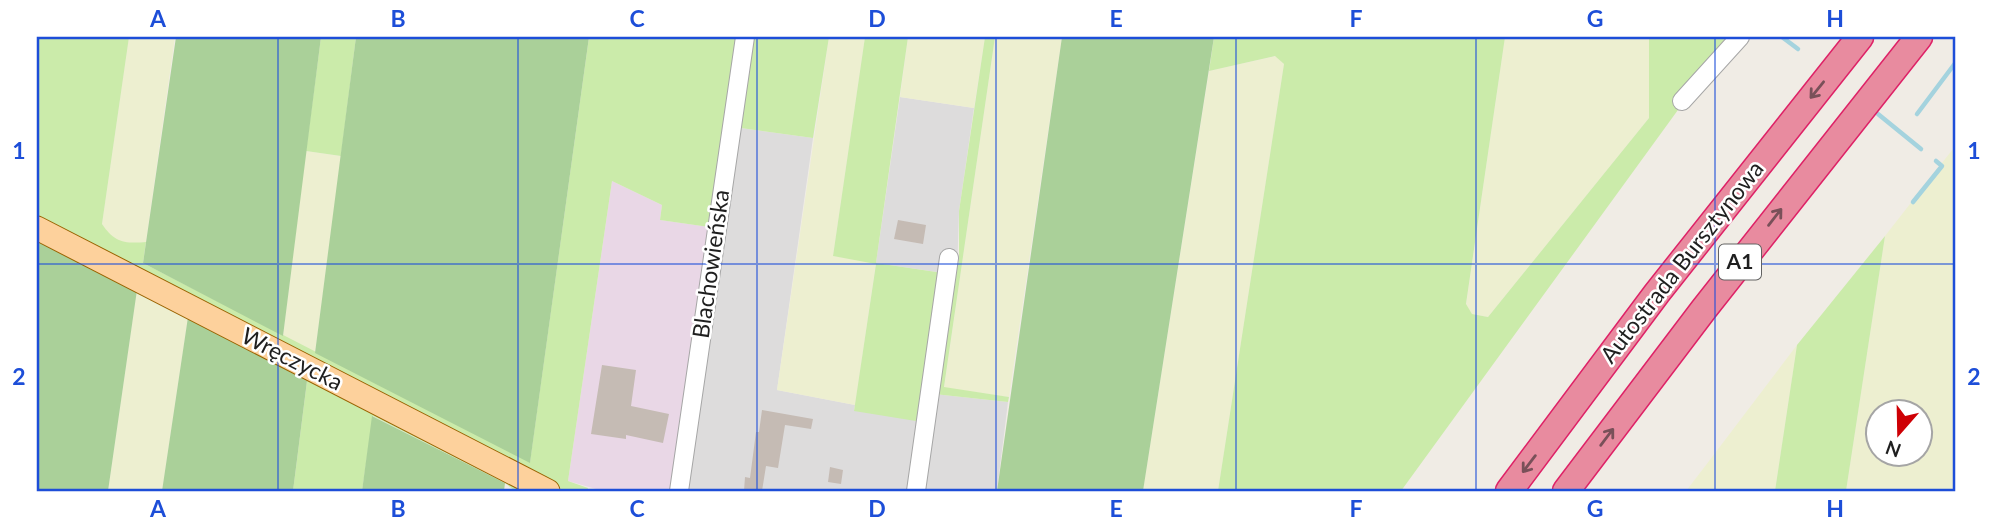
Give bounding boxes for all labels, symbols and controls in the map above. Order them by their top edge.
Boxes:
text: A [149,4,167,32]
text: B [390,4,406,32]
text: C [629,4,645,32]
text: D [868,4,886,32]
text: E [1109,4,1123,32]
text: F [1349,4,1363,32]
text: G [1587,4,1603,32]
text: H [1826,4,1844,32]
one-way arrow [1810,80,1825,99]
text: 1 [12,136,26,164]
text: 1 [1967,136,1981,164]
street label: Autostrada Bursztynowa [1594,155,1769,368]
street label: Blachowieńska [686,188,734,340]
one-way arrow [1768,209,1783,227]
road number: A1 [1719,244,1761,280]
street label: Wręczycka [237,321,348,396]
text: 2 [12,362,26,390]
text: 2 [1967,362,1981,390]
north arrow [1864,398,1934,468]
one-way arrow [1600,428,1615,447]
text: N [1882,436,1904,463]
one-way arrow [1522,454,1536,473]
text: A [149,494,167,522]
text: B [390,494,406,522]
text: C [629,494,645,522]
text: D [868,494,886,522]
text: E [1109,494,1123,522]
text: F [1349,494,1363,522]
text: G [1587,494,1603,522]
text: H [1826,494,1844,522]

